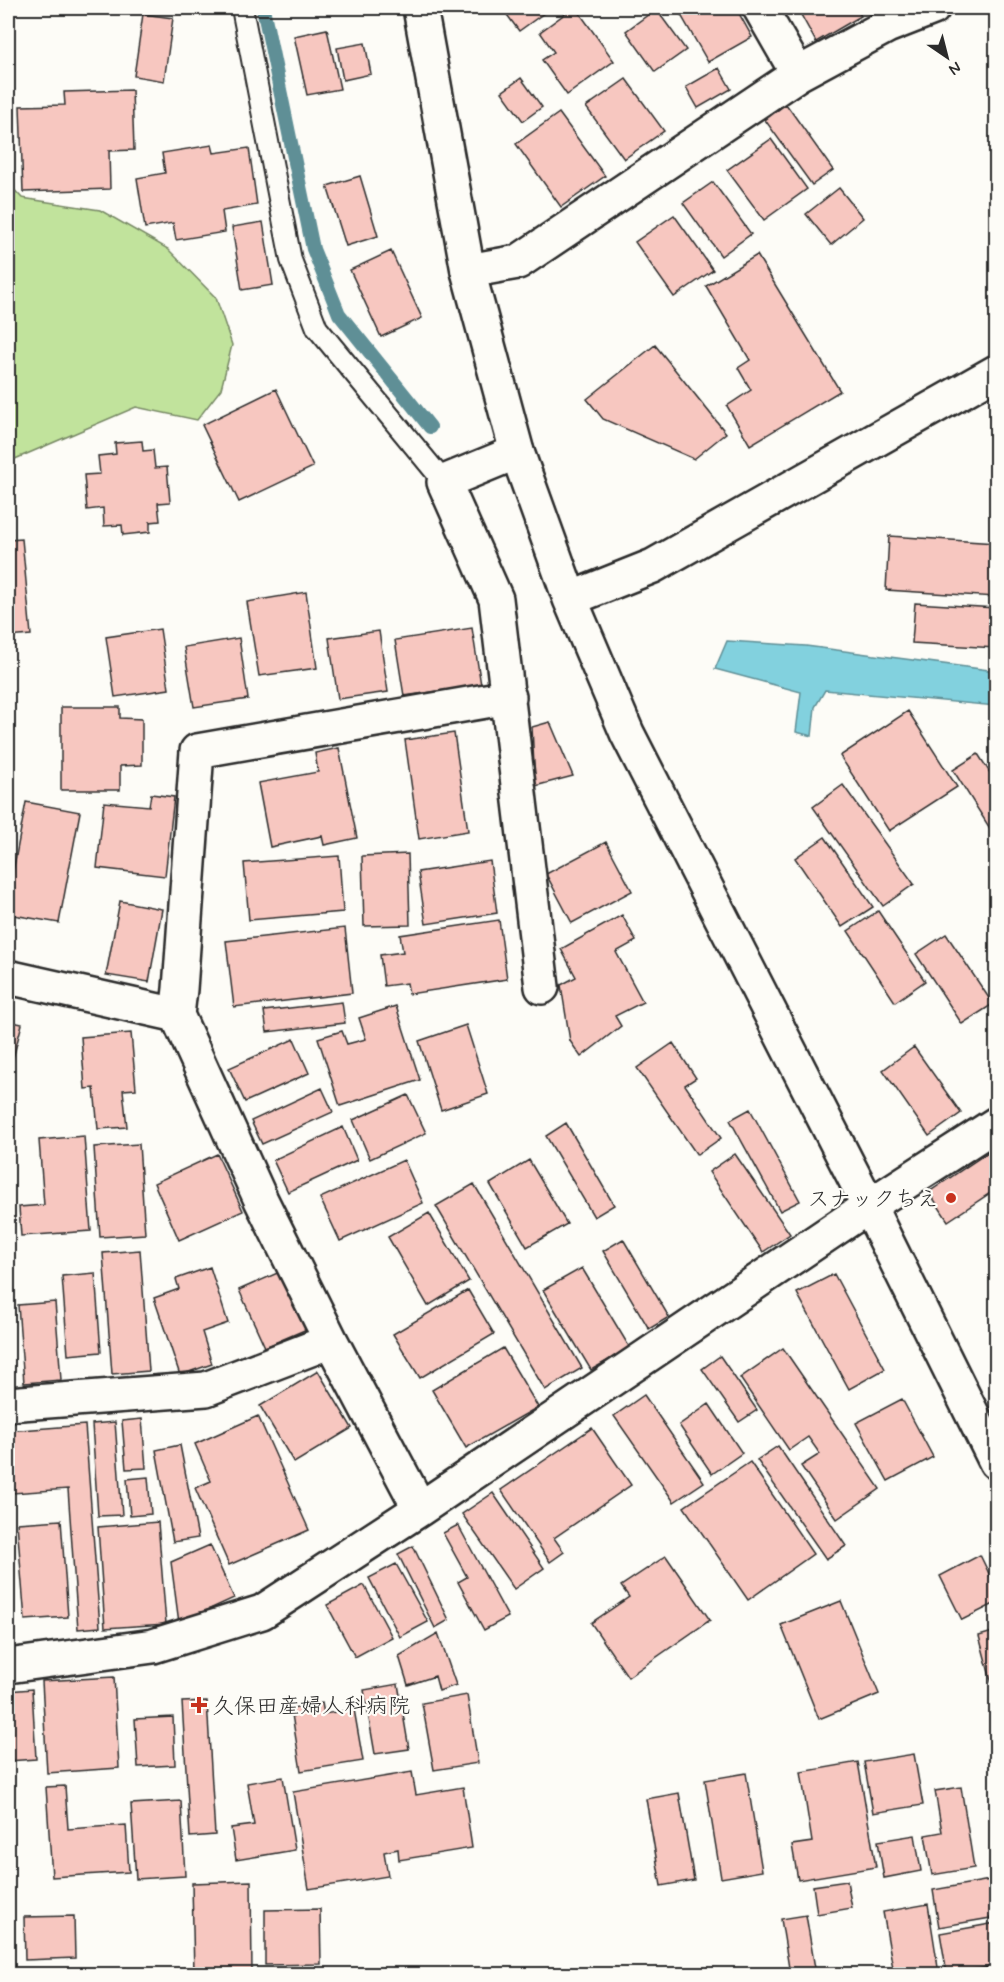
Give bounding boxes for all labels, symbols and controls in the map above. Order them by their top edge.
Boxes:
north arrow [917,27,977,87]
text: N [944,56,965,80]
place label: スナックちえ [807,1186,939,1214]
marker: スナックちえ [944,1191,958,1205]
place label: 久保田産婦人科病院 [212,1693,410,1721]
marker: 久保田産婦人科病院 [190,1696,208,1714]

